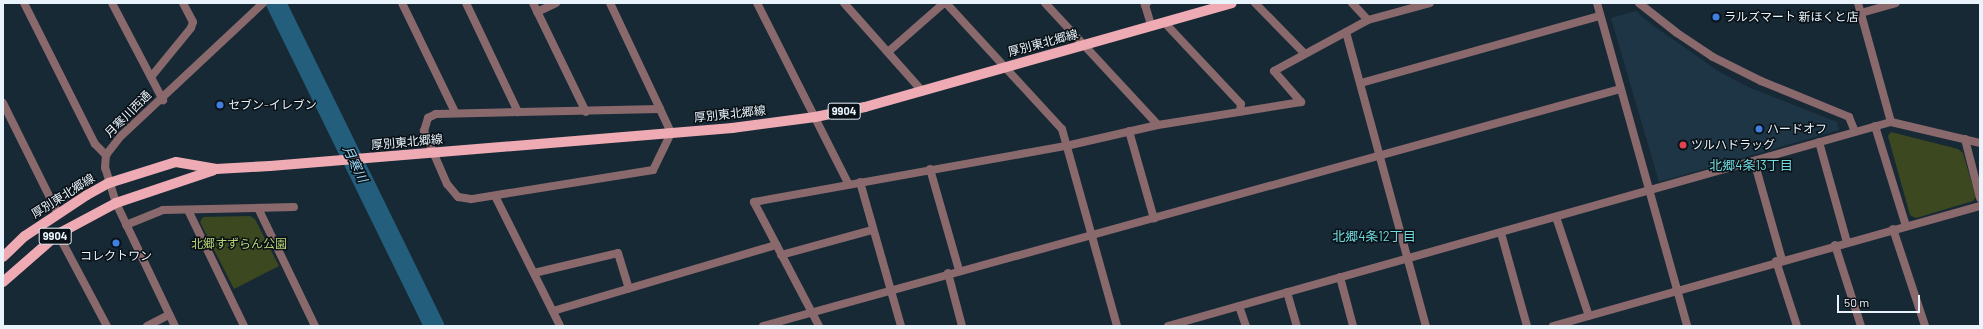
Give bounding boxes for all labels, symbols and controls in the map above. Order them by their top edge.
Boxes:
place label: ラルズマート 新ほくと店 [1724,10,1858,24]
marker: ラルズマート 新ほくと店 [1711,12,1721,22]
street label: 厚別東北郷線 [1006,27,1080,59]
street label: 月寒川西通 [102,88,154,140]
place label: セブン-イレブン [228,98,317,112]
marker: セブン-イレブン [215,100,225,110]
road number: 9904 [827,102,861,120]
street label: 厚別東北郷線 [693,103,767,125]
place label: ハードオフ [1767,122,1827,136]
marker: ハードオフ [1754,124,1764,134]
street label: 厚別東北郷線 [371,132,443,152]
place label: ツルハドラッグ [1691,138,1775,152]
marker: ツルハドラッグ [1678,140,1688,150]
water label: 月寒川 [339,143,371,185]
district label: 北郷4条13丁目 [1709,157,1793,173]
street label: 厚別東北郷線 [29,171,97,221]
road number: 9904 [38,227,72,245]
district label: 北郷4条12丁目 [1332,228,1416,244]
park label: 北郷すずらん公園 [191,237,287,251]
marker: コレクトワン [111,238,121,248]
place label: コレクトワン [80,249,152,263]
scale bar [1839,287,1922,313]
text: 50 m [1844,295,1869,309]

